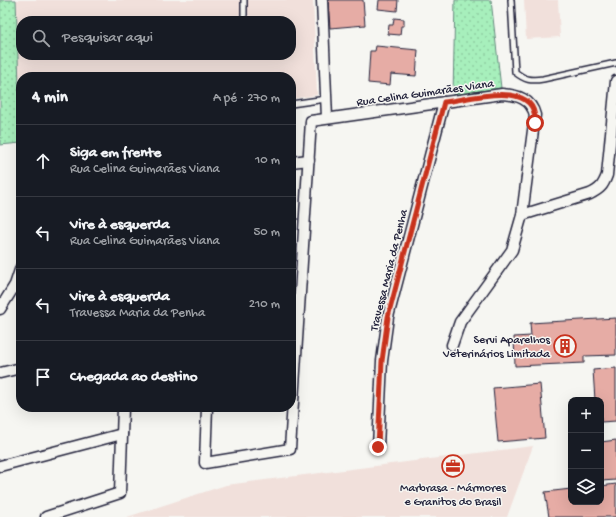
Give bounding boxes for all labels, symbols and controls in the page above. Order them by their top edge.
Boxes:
search box [16,16,296,60]
icon: search [30,27,52,49]
text: Pesquisar aqui [62,29,153,47]
street label: Rua Celina Guimarães Viana [356,77,495,111]
text: 4 min [32,88,68,108]
text: A pé · 270 m [213,91,280,106]
route start [526,114,544,132]
text: Siga em frente [70,144,161,162]
icon: ahead [32,150,54,172]
text: 10 m [255,153,280,168]
text: Rua Celina Guimarães Viana [70,162,220,177]
street label: Travessa Maria da Penha [368,208,412,334]
text: Vire à esquerda [70,216,170,234]
icon: left [32,222,54,244]
text: 50 m [253,225,280,240]
text: Rua Celina Guimarães Viana [70,234,220,249]
text: Vire à esquerda [70,288,170,306]
icon: left [32,294,54,316]
text: 210 m [249,297,280,312]
text: Travessa Maria da Penha [70,306,205,321]
building icon: Servi Aparelhos Veterinários Limitada [552,333,578,359]
place label: Servi Aparelhos Veterinários Limitada [442,334,551,362]
icon: arrive [32,366,54,388]
text: Chegada ao destino [70,368,197,386]
map controls [568,397,604,505]
button: + [568,397,604,433]
button: − [568,433,604,469]
route end [369,438,387,456]
office icon: Marbrasa - Mármores e Granitos do Brasil [440,453,466,479]
button: layers [568,469,604,505]
place label: Marbrasa - Mármores e Granitos do Brasil [400,482,507,510]

